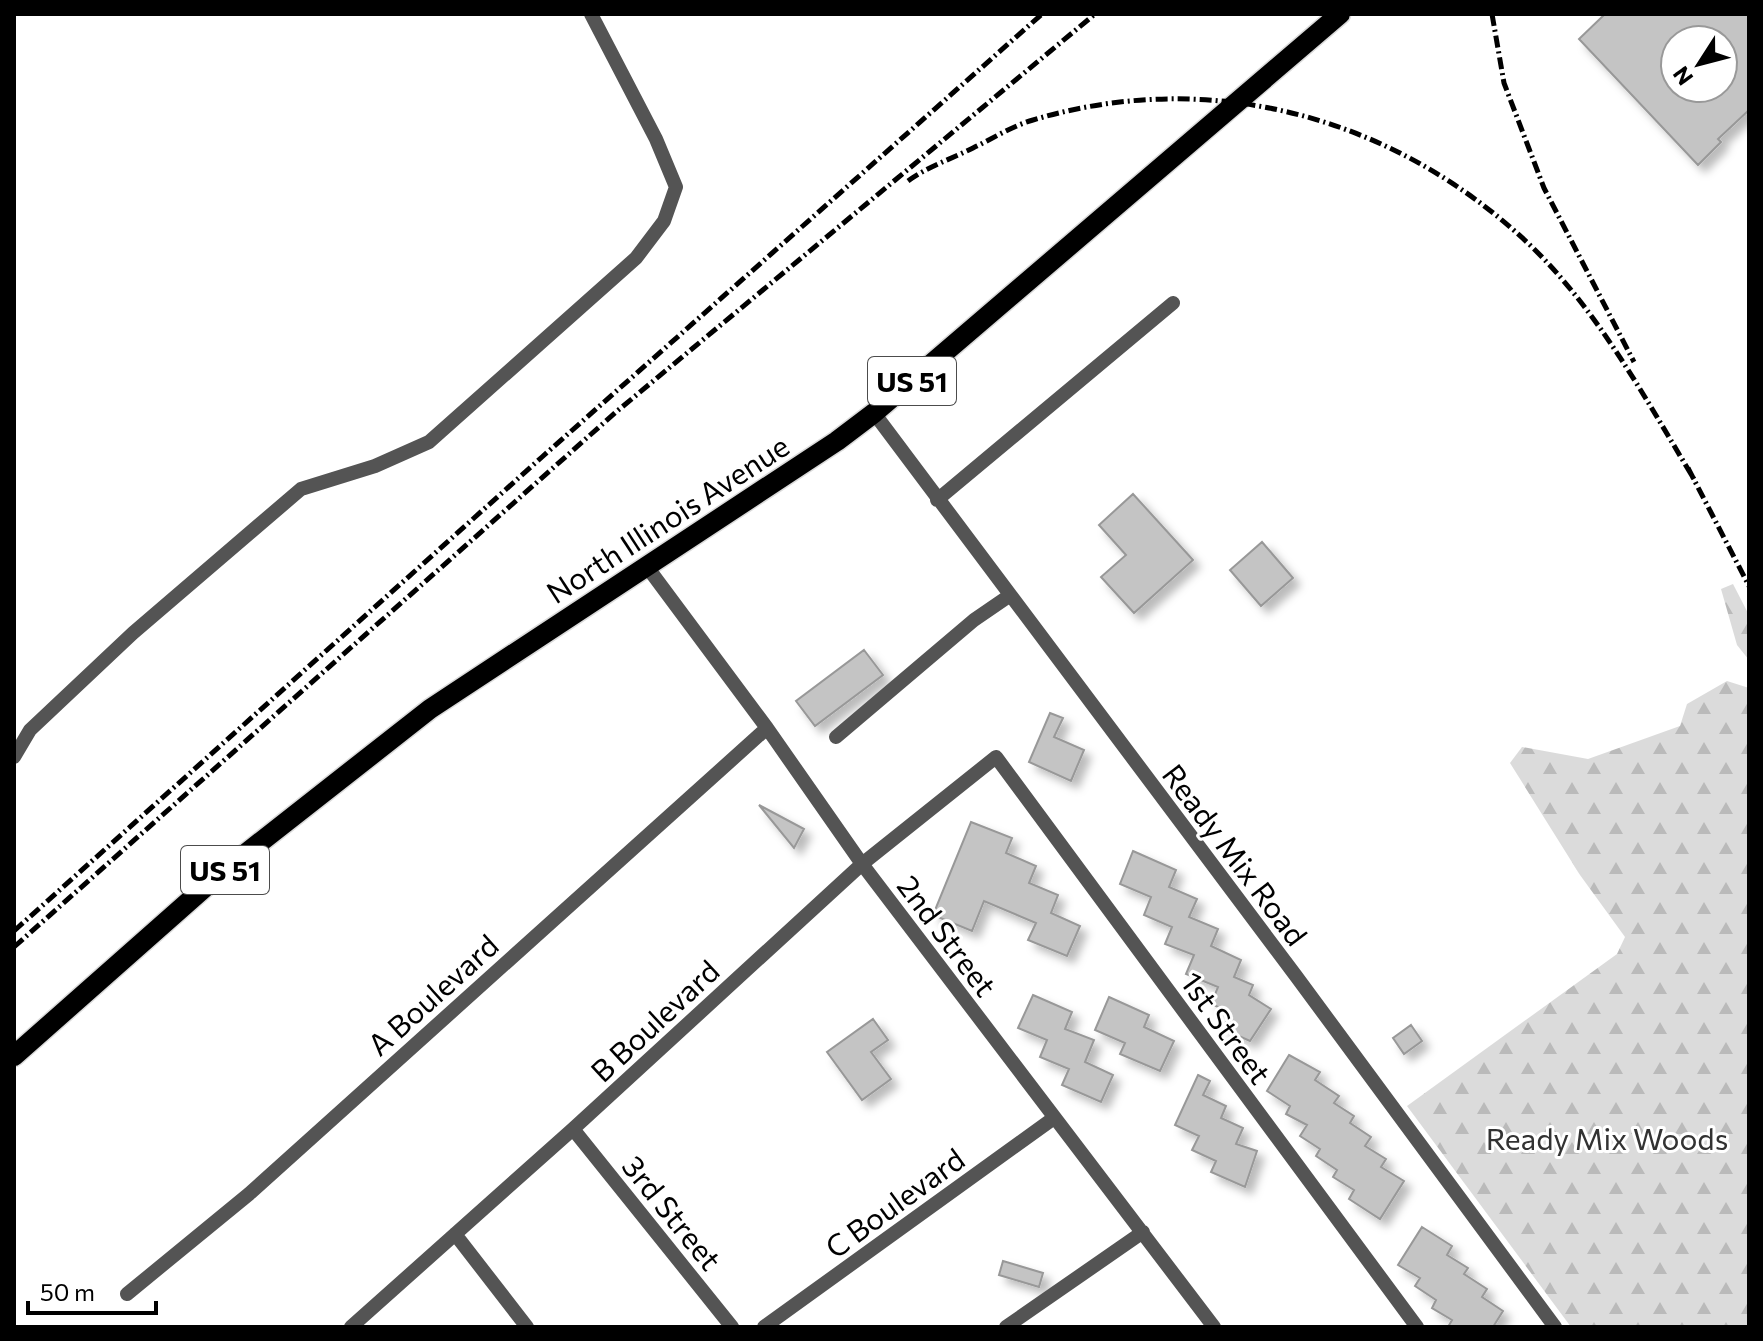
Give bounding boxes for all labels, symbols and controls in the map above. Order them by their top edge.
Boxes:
north arrow [1659,24,1739,104]
text: N [1667,61,1698,91]
road number: US 51 [868,357,956,405]
street label: North Illinois Avenue [539,426,795,610]
street label: Ready Mix Road [1156,756,1316,952]
road number: US 51 [181,846,269,894]
street label: 2nd Street [891,867,1005,1003]
street label: A Boulevard [359,926,505,1062]
street label: B Boulevard [582,951,726,1089]
street label: 1st Street [1174,964,1280,1090]
park label: Ready Mix Woods [1486,1119,1728,1156]
street label: C Boulevard [817,1139,971,1265]
street label: 3rd Street [616,1147,730,1277]
scale bar [28,1265,156,1315]
text: 50 m [40,1277,95,1306]

